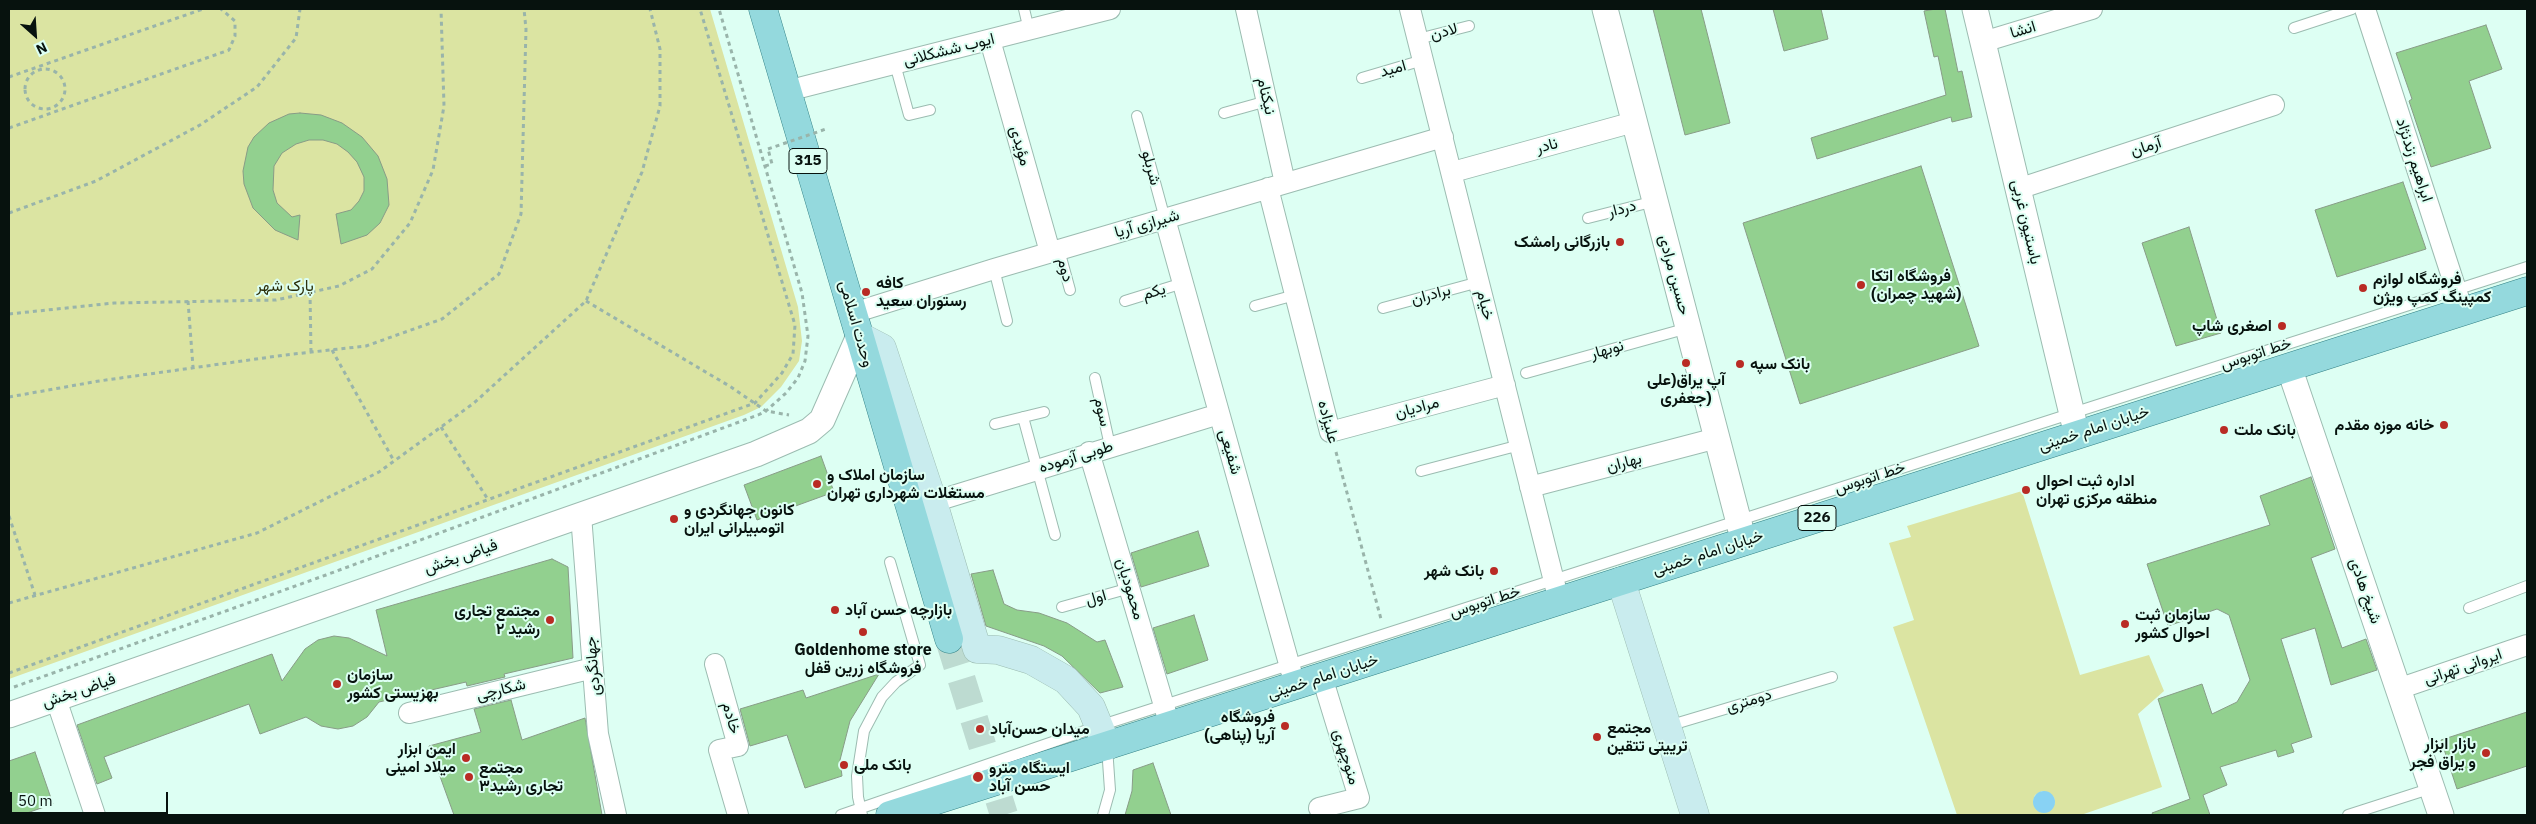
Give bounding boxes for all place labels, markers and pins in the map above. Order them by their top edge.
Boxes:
place label: بازرگانی رامشک [1514,232,1610,252]
marker: بازرگانی رامشک [1614,236,1626,248]
place label: فروشگاه اتکا (شهید چمران) [1871,266,1961,304]
place label: فروشگاه لوازم کمپینگ کمپ ویژن [2373,269,2491,307]
place label: کافه رستوران سعید [876,273,966,311]
marker: فروشگاه اتکا (شهید چمران) [1855,279,1867,291]
marker: فروشگاه لوازم کمپینگ کمپ ویژن [2357,282,2369,294]
marker: کافه رستوران سعید [860,286,872,298]
place label: اصغری شاپ [2192,316,2272,336]
marker: اصغری شاپ [2276,320,2288,332]
place label: بانک سپه [1750,354,1810,374]
marker: آپ یراق(علی جعفری) [1680,357,1692,369]
marker: بانک سپه [1734,358,1746,370]
place label: آپ یراق(علی جعفری) [1647,370,1725,408]
place label: خانه موزه مقدم [2335,415,2434,435]
marker: خانه موزه مقدم [2438,419,2450,431]
place label: بانک ملت [2234,420,2296,440]
marker: بانک ملت [2218,424,2230,436]
place label: سازمان املاک و مستغلات شهرداری تهران [827,465,985,503]
place label: اداره ثبت احوال منطقه مركزی تهران [2036,471,2157,509]
marker: سازمان املاک و مستغلات شهرداری تهران [811,478,823,490]
marker: اداره ثبت احوال منطقه مركزی تهران [2020,484,2032,496]
place label: کانون جهانگردی و اتومبیلرانی ایران [684,500,794,538]
marker: کانون جهانگردی و اتومبیلرانی ایران [668,513,680,525]
place label: بانک شهر [1424,561,1484,581]
marker: بانک شهر [1488,565,1500,577]
place label: بازارچه حسن آباد [845,600,952,620]
place label: مجتمع تجاری رشید ۲ [454,601,540,639]
marker: بازارچه حسن آباد [829,604,841,616]
place label: سازمان ثبت احوال کشور [2135,605,2210,643]
marker: مجتمع تجاری رشید ۲ [544,614,556,626]
marker: سازمان ثبت احوال کشور [2119,618,2131,630]
marker: Goldenhome store فروشگاه زرین قفل [857,626,869,638]
place label: Goldenhome store فروشگاه زرین قفل [794,640,932,678]
place label: سازمان بهزیستی کشور [347,665,439,703]
marker: سازمان بهزیستی کشور [331,678,343,690]
place label: فروشگاه آریا (پناهی) [1204,707,1275,745]
place label: مجتمع ترییتی تتقین [1607,718,1688,756]
place label: میدان حسن‌آباد [990,719,1090,739]
marker: فروشگاه آریا (پناهی) [1279,720,1291,732]
marker: میدان حسن‌آباد [974,723,986,735]
marker: مجتمع ترییتی تتقین [1591,731,1603,743]
place label: بازار ابزار و یراق فجر [2410,734,2476,772]
place label: ایمن ابزار میلاد امینی [385,739,456,777]
marker: بازار ابزار و یراق فجر [2480,747,2492,759]
marker: ایمن ابزار میلاد امینی [460,752,472,764]
place label: بانک ملی [854,755,911,775]
place label: مجتمع تجاری رشید۳ [479,758,563,796]
place label: ایستگاه مترو حسن آباد [989,758,1070,796]
marker: بانک ملی [838,759,850,771]
marker: ایستگاه مترو حسن آباد [971,770,985,784]
marker: مجتمع تجاری رشید۳ [463,771,475,783]

